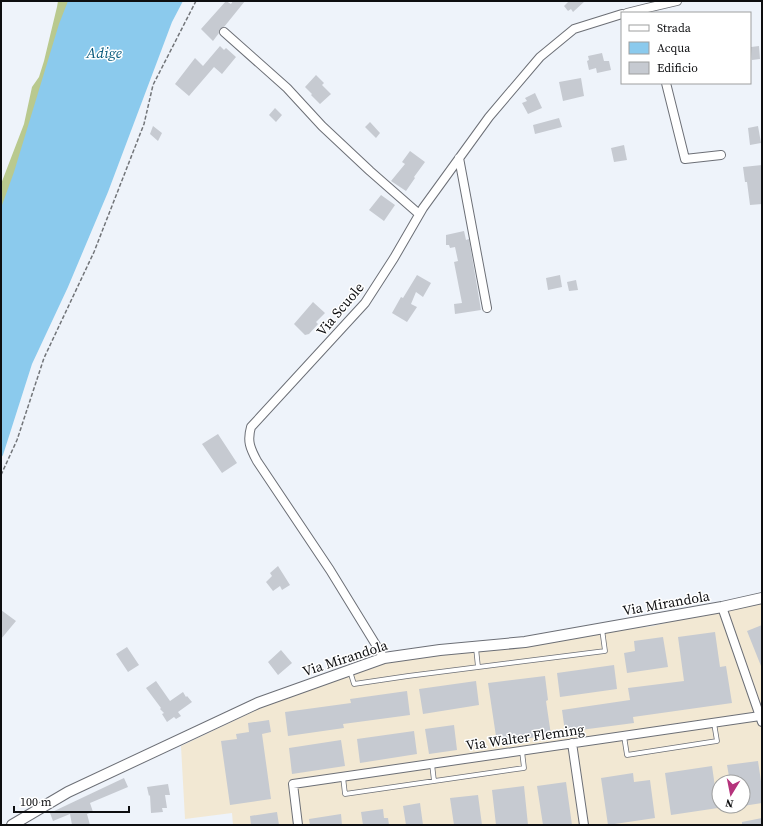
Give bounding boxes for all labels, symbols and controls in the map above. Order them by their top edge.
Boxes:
legend [621,12,751,84]
text: Strada [657,20,692,36]
text: Acqua [657,40,691,56]
water label: Adige [85,42,122,63]
text: Edificio [657,60,698,76]
street label: Via Scuole [312,278,368,340]
street label: Via Mirandola [621,585,712,621]
street label: Via Mirandola [300,635,391,681]
street label: Via Walter Fleming [464,719,586,755]
north arrow [711,774,751,814]
scale bar [14,788,129,814]
text: 100 m [20,794,52,810]
text: N [724,795,735,811]

